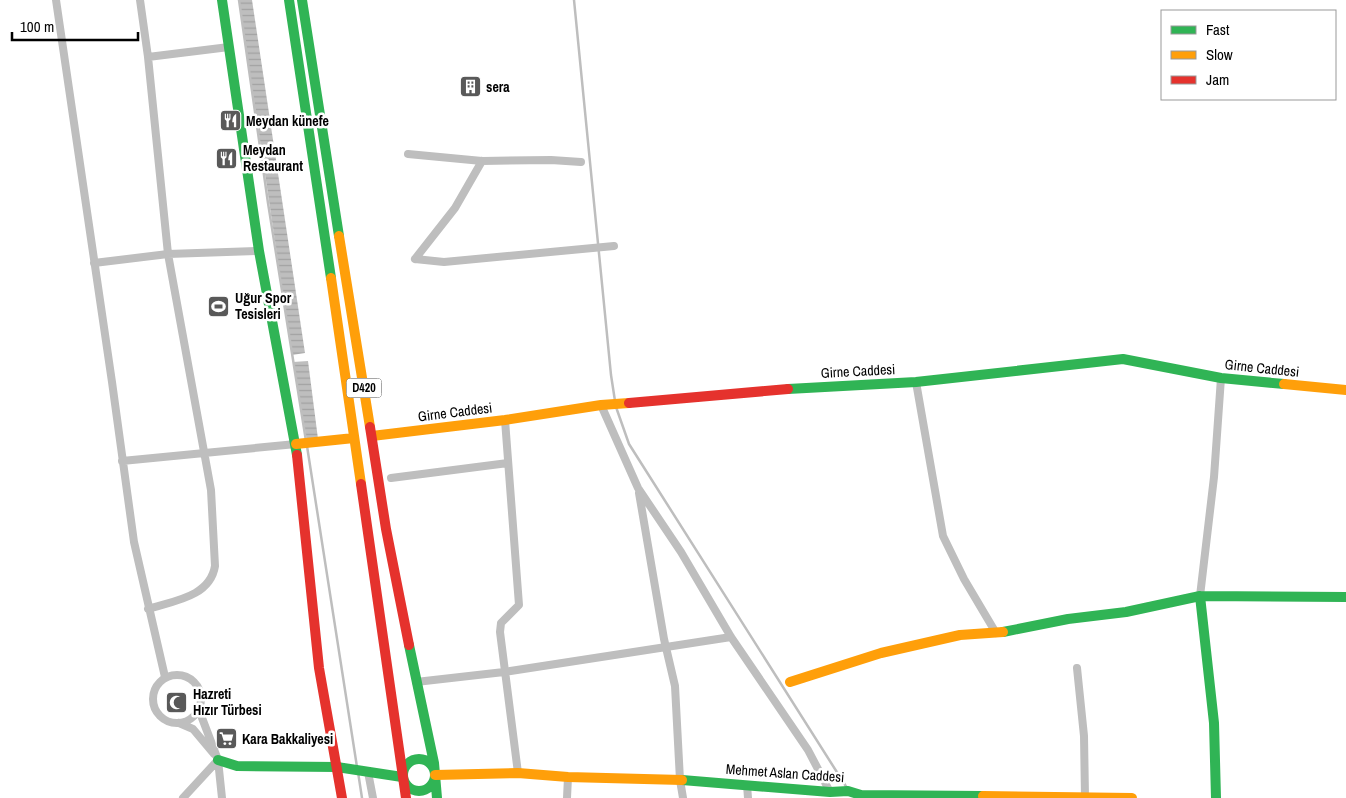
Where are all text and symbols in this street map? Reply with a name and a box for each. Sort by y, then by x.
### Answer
scale bar [12,10,139,42]
legend [1161,10,1336,100]
text: 100 m [20,16,54,37]
text: Fast [1206,19,1230,40]
text: Slow [1206,44,1233,65]
text: Jam [1206,69,1229,90]
building icon: sera [458,75,482,99]
place label: sera [486,78,510,96]
restaurant icon: Meydan künefe [218,109,242,133]
place label: Meydan künefe [246,112,329,130]
place label: Meydan Restaurant [243,141,303,175]
restaurant icon: Meydan Restaurant [215,146,239,170]
place label: Uğur Spor Tesisleri [235,289,292,323]
sports icon: Uğur Spor Tesisleri [207,294,231,318]
street label: Girne Caddesi [1224,355,1300,381]
street label: Girne Caddesi [820,360,896,382]
road number: D420 [346,378,382,398]
street label: Girne Caddesi [417,399,493,425]
place label: Hazreti Hızır Türbesi [193,685,262,719]
mosque icon: Hazreti Hızır Türbesi [165,690,189,714]
supermarket icon: Kara Bakkaliyesi [214,727,238,751]
place label: Kara Bakkaliyesi [242,730,333,748]
street label: Mehmet Aslan Caddesi [725,760,845,786]

